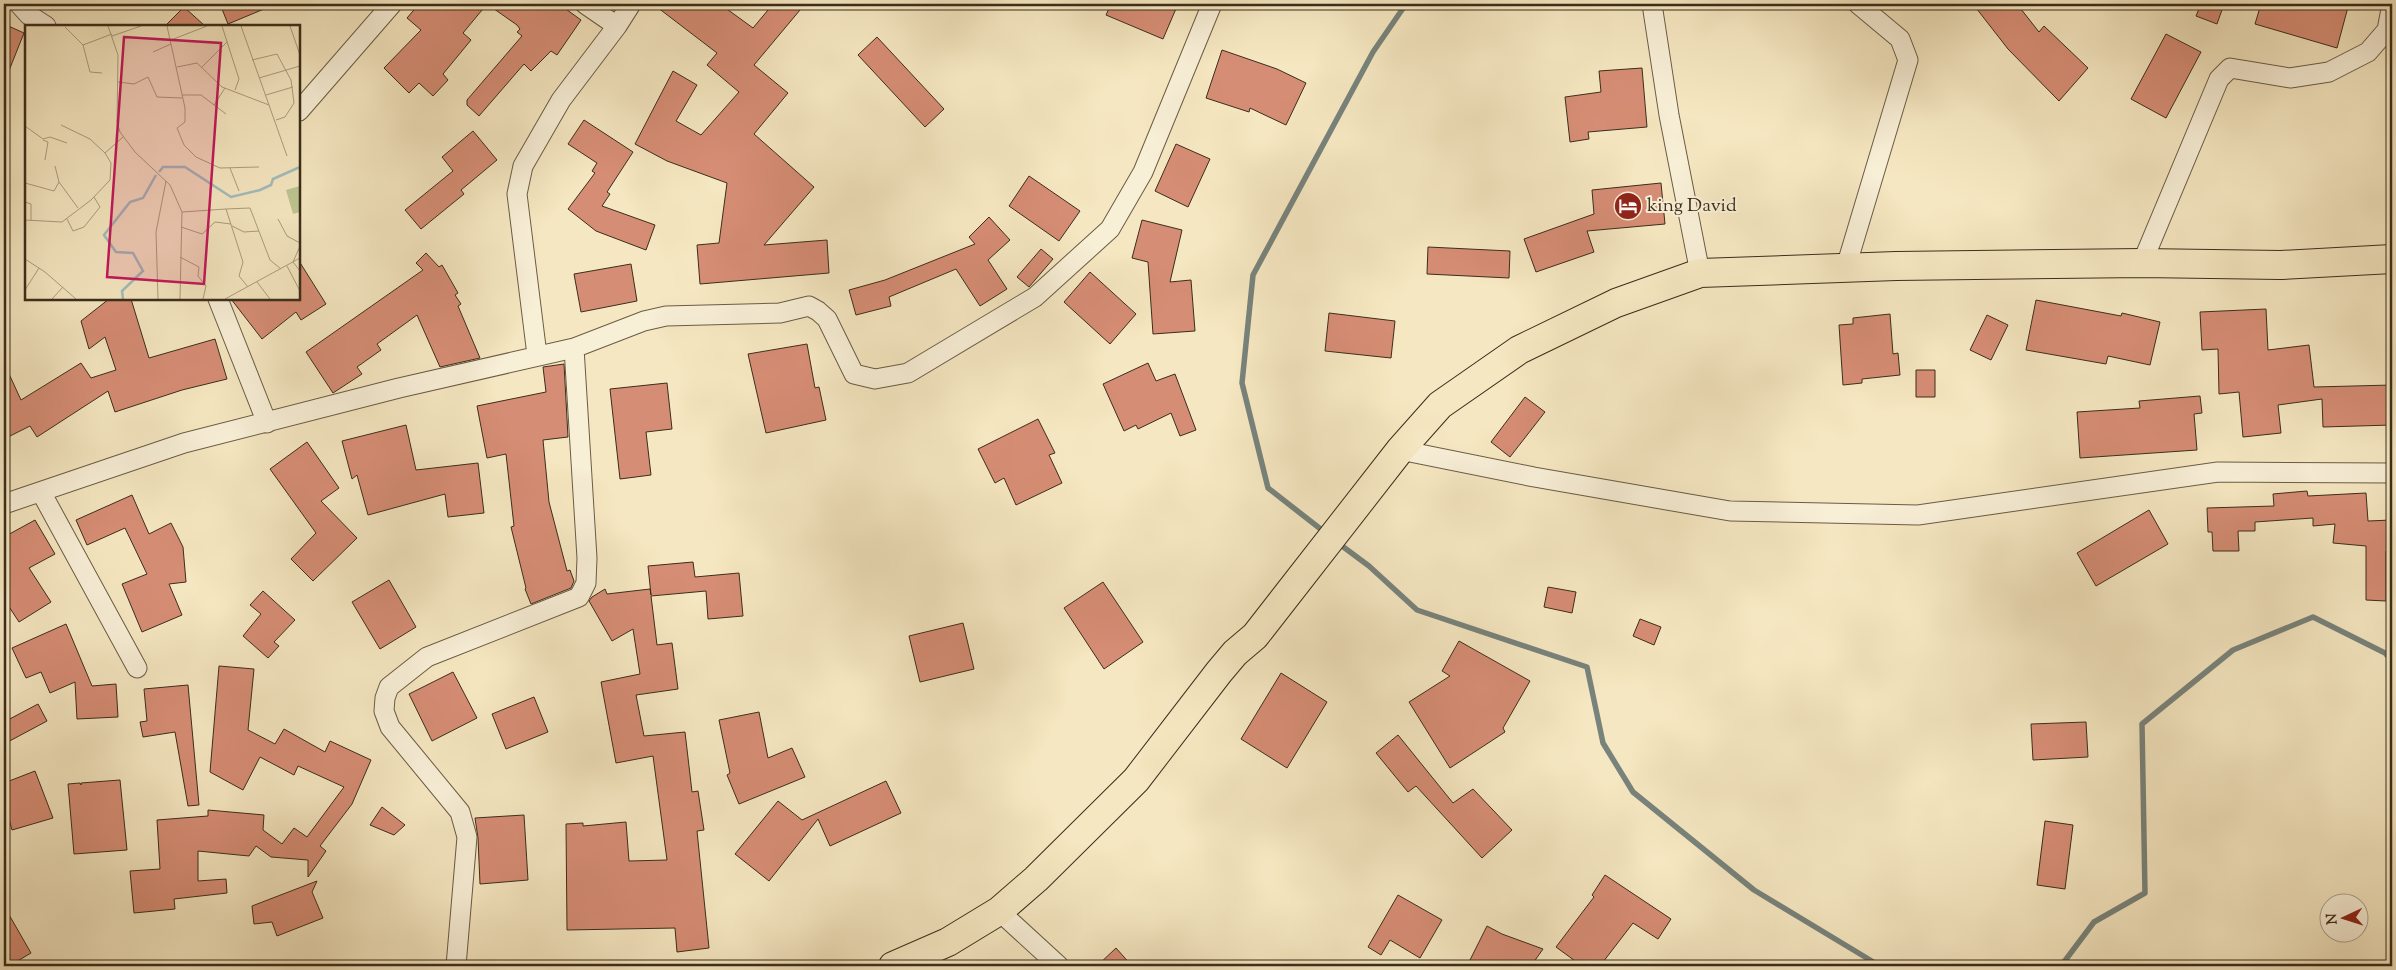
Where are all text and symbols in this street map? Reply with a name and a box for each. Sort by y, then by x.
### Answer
inset map [25,25,300,300]
hotel icon: king David [1613,191,1643,221]
place label: king David [1647,193,1737,220]
north arrow [2318,892,2368,942]
text: N [2323,912,2343,925]

